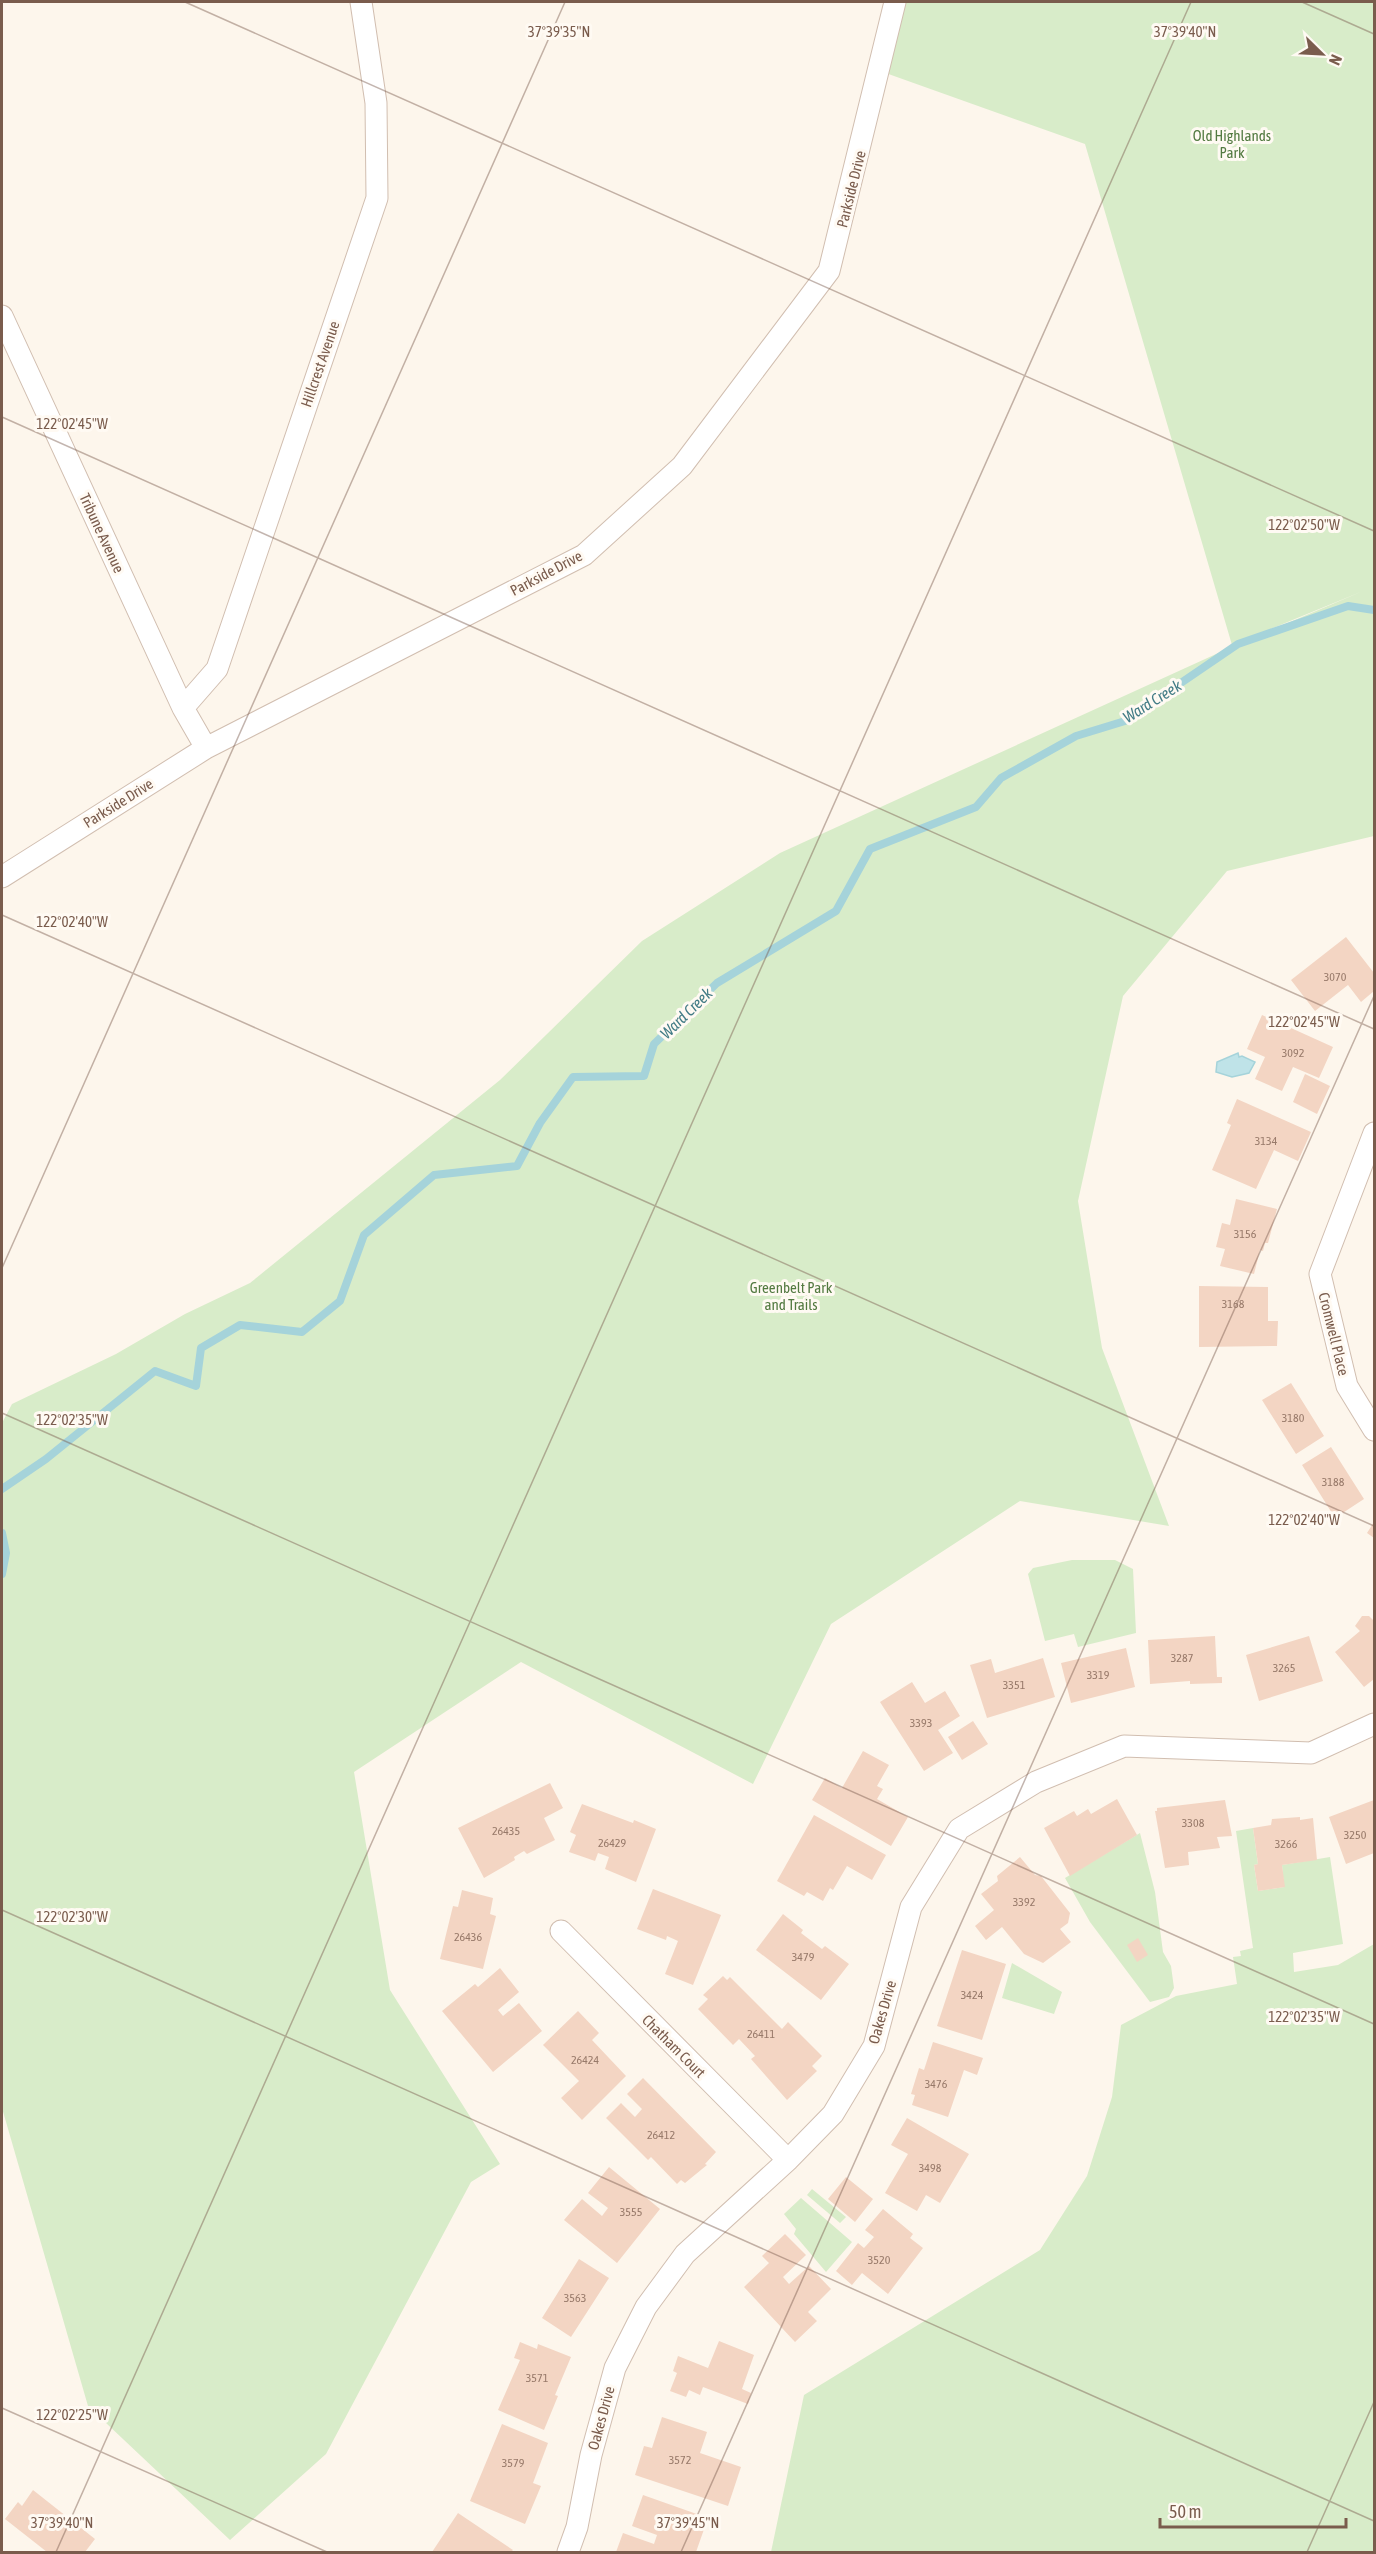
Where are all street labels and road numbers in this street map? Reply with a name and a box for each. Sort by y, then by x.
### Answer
street label: Parkside Drive [833,148,869,229]
street label: Hillcrest Avenue [297,319,343,409]
street label: Tribune Avenue [76,491,128,576]
street label: Parkside Drive [507,547,585,599]
street label: Parkside Drive [80,775,156,831]
street label: Cromwell Place [1315,1291,1353,1378]
street label: Oakes Drive [865,1978,899,2046]
street label: Chatham Court [639,2011,709,2081]
street label: Oakes Drive [584,2384,618,2452]

